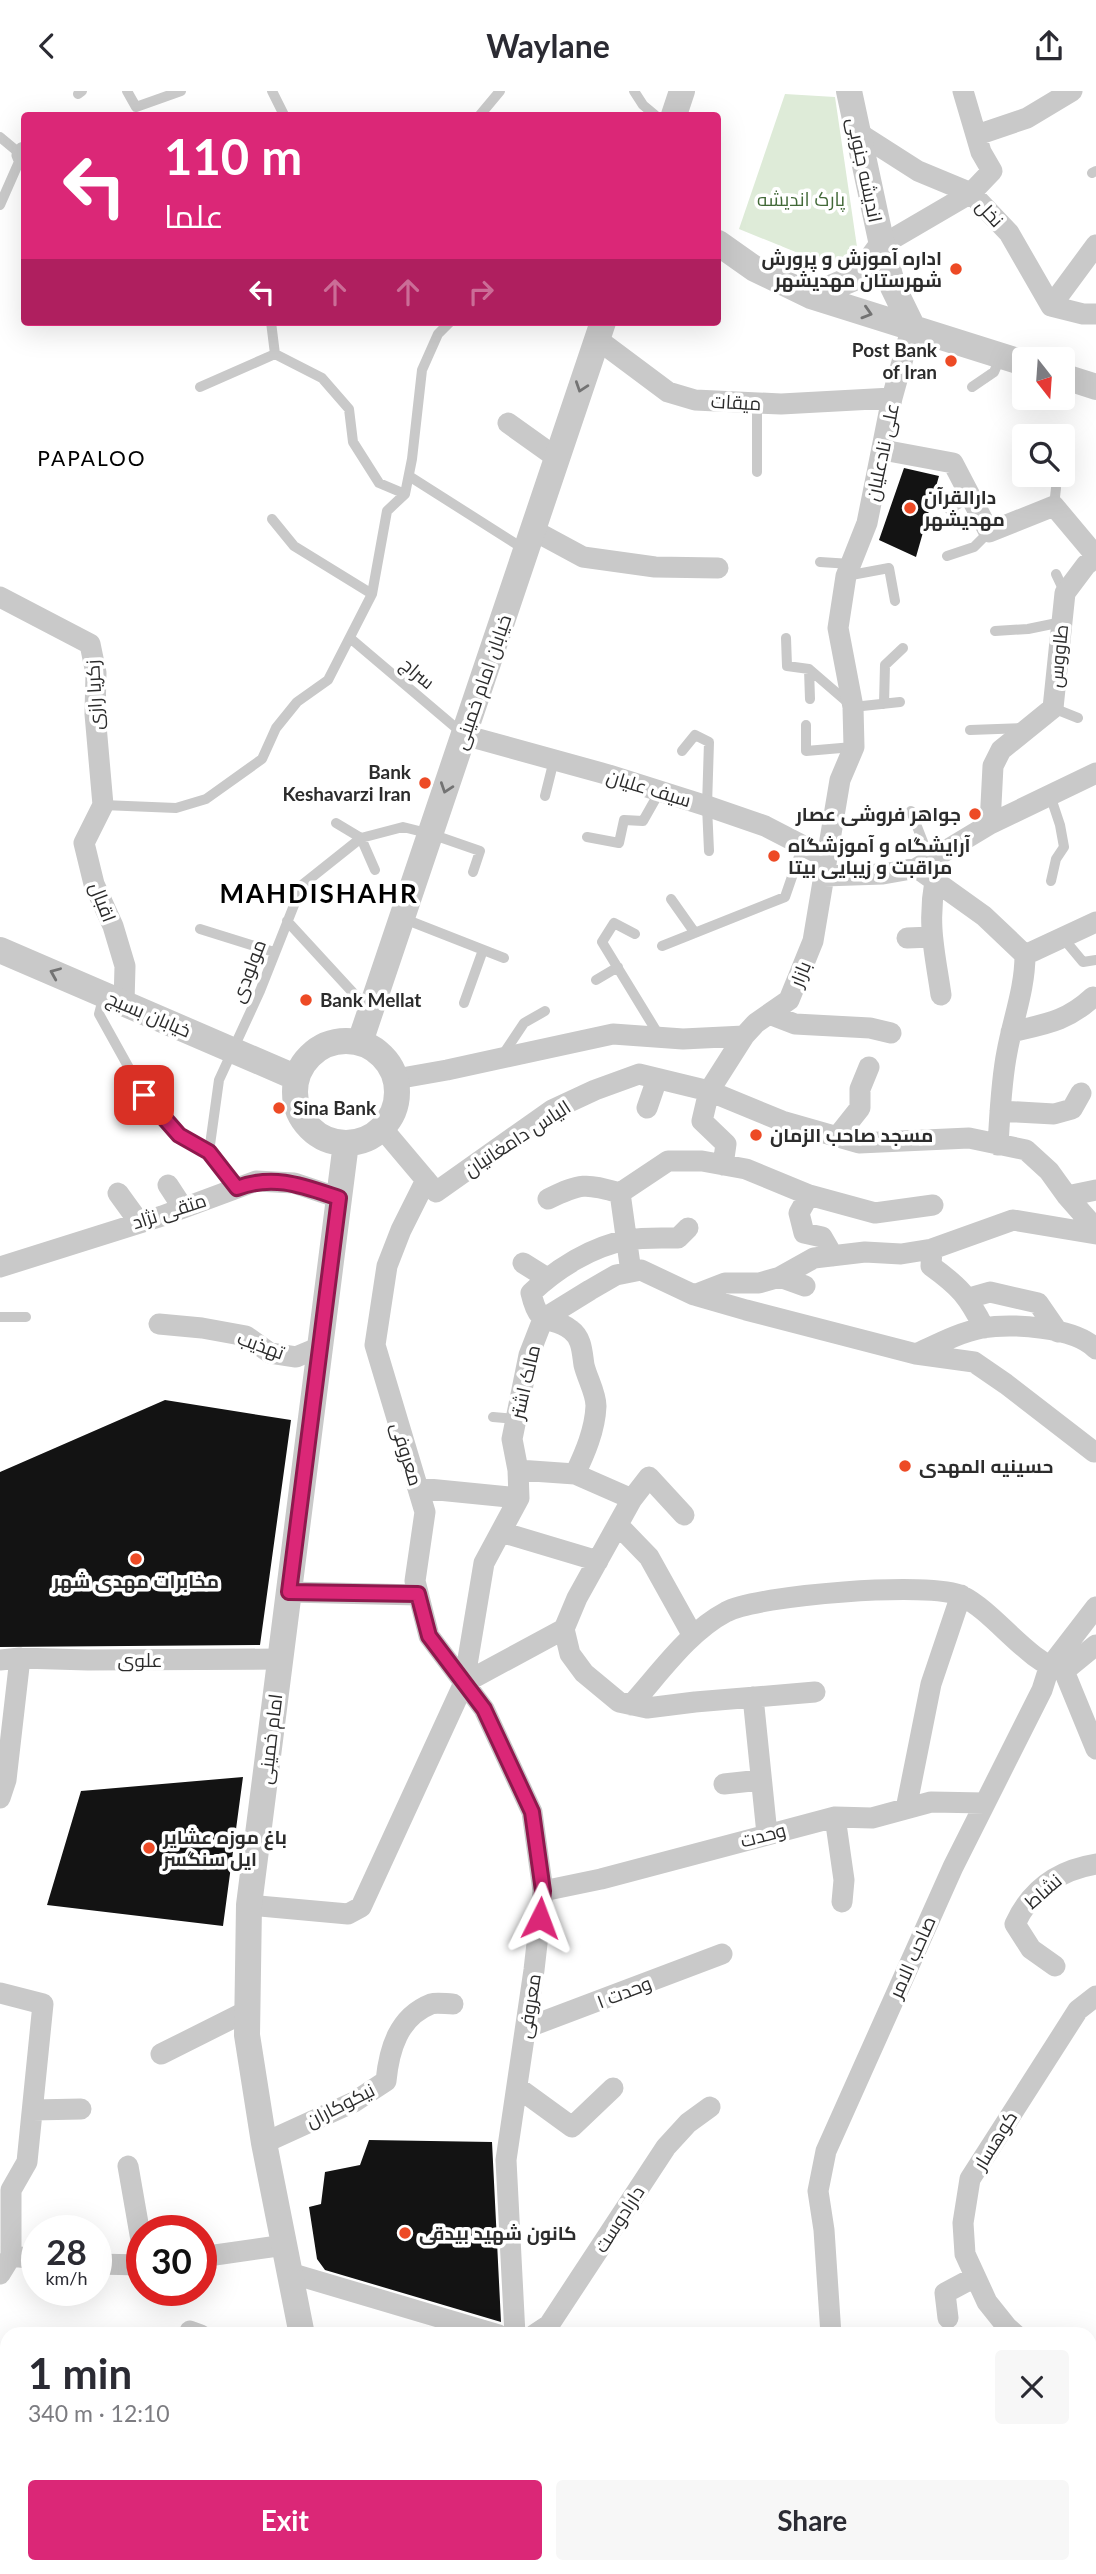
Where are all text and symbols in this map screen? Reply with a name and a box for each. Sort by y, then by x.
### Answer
text: Waylane [486,26,610,65]
icon: back [28,27,66,65]
icon: share [1030,27,1068,65]
street label: اندیشه جنوبی [842,115,888,225]
text: 110 m [164,127,302,185]
icon: left [49,140,140,231]
park label: پارک اندیشه [757,187,845,212]
street label: نخل [971,194,1009,232]
text: علما [164,196,224,235]
place label: اداره آموزش و پرورش شهرستان مهدیشهر [762,246,942,292]
marker: اداره آموزش و پرورش شهرستان مهدیشهر [948,261,964,277]
icon: left [243,273,281,311]
icon: ahead [316,273,354,311]
icon: ahead [389,273,427,311]
icon: right [462,273,500,311]
one-way arrow [861,305,873,320]
place label: Post Bank of Iran [852,338,938,383]
north arrow [1012,347,1074,409]
map controls [1012,347,1075,487]
marker: Post Bank of Iran [943,353,959,369]
one-way arrow [575,380,589,392]
street label: میقات [710,389,762,414]
street label: علی نادعلیان [860,401,904,503]
button: search [1012,424,1075,487]
district label: PAPALOO [37,445,147,470]
place label: دارالقرآن مهدیشهر [923,485,1005,531]
marker: دارالقرآن مهدیشهر [902,500,918,516]
street label: خیابان امام خمینی [448,611,518,753]
street label: طاووس [1043,623,1073,689]
street label: سراج [395,652,440,696]
street label: زکریا رازی [80,659,108,731]
place label: Bank Keshavarzi Iran [283,760,412,805]
street label: سیف علیان [604,764,694,812]
marker: Bank Keshavarzi Iran [417,775,433,791]
one-way arrow [440,781,454,794]
place label: جواهر فروشی عصار [795,802,961,826]
marker: جواهر فروشی عصار [967,806,983,822]
place label: آرایشگاه و آموزشگاه مراقبت و زیبایی بیتا [788,833,971,880]
marker: آرایشگاه و آموزشگاه مراقبت و زیبایی بیتا [766,848,782,864]
district label: MAHDISHAHR [219,877,419,909]
street label: اقبال [85,879,121,925]
street label: مولودی [225,936,271,1006]
street label: بازار [784,958,816,991]
one-way arrow [49,968,61,982]
street label: خیابان بسیج [103,986,195,1044]
place label: Bank Mellat [320,988,421,1011]
marker: Bank Mellat [298,992,314,1008]
pin [114,1065,174,1125]
icon: arrive [125,1076,163,1114]
street label: الیاس دامغانیان [459,1095,575,1181]
place label: Sina Bank [293,1096,377,1119]
marker: Sina Bank [271,1100,287,1116]
place label: مسجد صاحب الزمان [770,1123,933,1147]
marker: مسجد صاحب الزمان [748,1127,764,1143]
street label: متقی نژاد [129,1188,209,1234]
street label: تهذیب [234,1325,288,1365]
street label: مالک اشتر [505,1343,545,1422]
street label: معروفی [386,1419,428,1489]
place label: حسینیه المهدی [919,1454,1053,1478]
marker: حسینیه المهدی [897,1458,913,1474]
marker: مخابرات مهدی شهر [128,1551,144,1567]
place label: مخابرات مهدی شهر [52,1569,219,1593]
street label: علوی [117,1648,163,1672]
street label: امام خمینی [253,1692,289,1786]
street label: وحدت [738,1817,788,1853]
place label: باغ موزه عشایر ایل سنگسر [162,1825,287,1871]
marker: باغ موزه عشایر ایل سنگسر [141,1840,157,1856]
street label: نشاط [1019,1868,1066,1913]
position arrow [503,1881,577,1955]
street label: صاحب الامر [883,1912,941,2003]
street label: وحدت ۱ [593,1971,655,2013]
street label: معروفی [512,1972,546,2040]
street label: نیکوکاران [301,2077,379,2133]
street label: کوهسار [967,2106,1022,2175]
street label: دارادوست [588,2181,650,2257]
speed limit sign: 30 [126,2215,217,2306]
place label: کانون شهید بیدقی [419,2221,577,2245]
marker: کانون شهید بیدقی [397,2225,413,2241]
text: 28 [46,2230,87,2272]
text: km/h [45,2267,88,2289]
text: 1 min [28,2348,132,2398]
button: close [995,2350,1069,2424]
text: 340 m · 12:10 [28,2399,170,2427]
button: Exit [28,2480,542,2560]
button: Share [556,2480,1069,2560]

